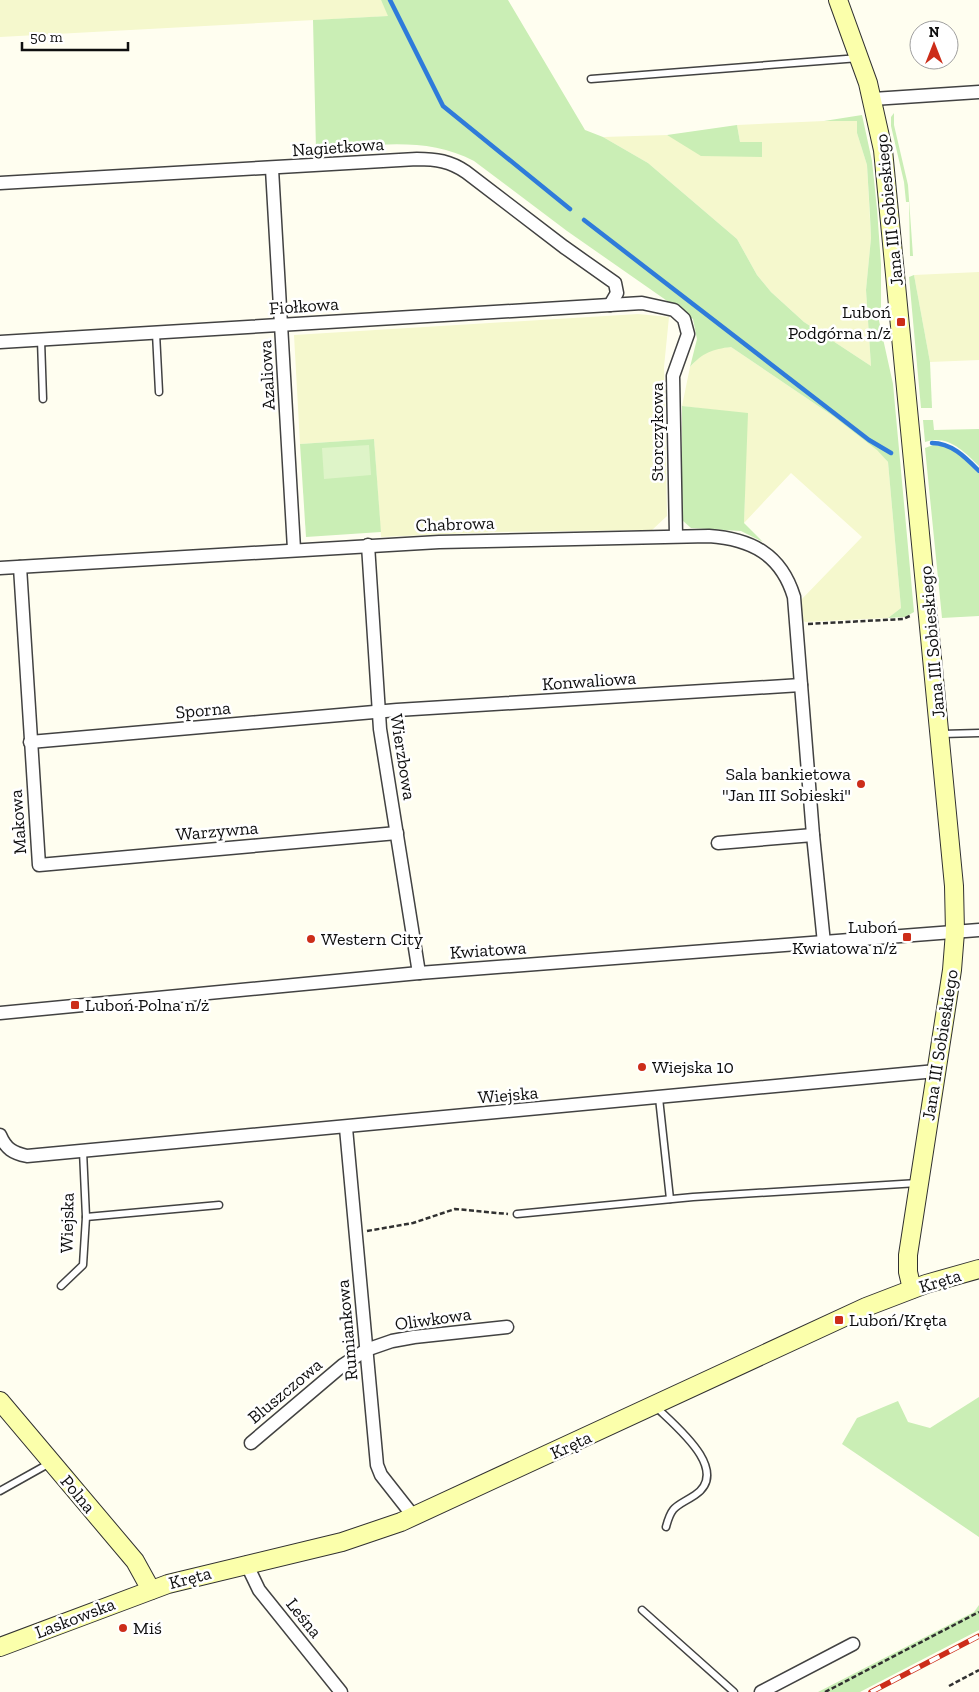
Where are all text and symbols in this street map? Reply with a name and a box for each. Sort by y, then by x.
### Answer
scale bar [22,20,129,52]
north arrow [909,20,959,70]
text: N [929,24,940,41]
text: 50 m [30,28,63,46]
street label: Nagietkowa [291,133,385,161]
street label: Jana III Sobieskiego [870,133,908,287]
street label: Fiołkowa [268,293,340,319]
place label: Luboń Podgórna n/ż [788,301,892,344]
marker: Luboń Podgórna n/ż [895,316,907,328]
street label: Azaliowa [254,339,280,411]
street label: Storczykowa [646,382,668,482]
street label: Chabrowa [415,512,495,536]
street label: Jana III Sobieskiego [914,565,950,719]
street label: Konwaliowa [541,667,637,695]
street label: Sporna [174,697,232,723]
street label: Wierzbowa [385,712,421,802]
place label: Sala bankietowa "Jan III Sobieski" [722,763,851,806]
marker: Sala bankietowa "Jan III Sobieski" [855,778,867,790]
street label: Makowa [5,789,31,855]
street label: Warzywna [175,816,259,846]
place label: Luboń Kwiatowa n/ż [792,916,898,959]
place label: Western City [321,928,424,950]
marker: Luboń Kwiatowa n/ż [901,931,913,943]
marker: Western City [305,933,317,945]
street label: Kwiatowa [449,936,527,964]
street label: Jana III Sobieskiego [917,968,963,1122]
place label: Luboń Polna n/ż [85,994,209,1016]
marker: Luboń Polna n/ż [69,999,81,1011]
place label: Wiejska 10 [652,1056,734,1078]
marker: Wiejska 10 [636,1061,648,1073]
street label: Wiejska [477,1081,539,1109]
street label: Wiejska [55,1192,79,1253]
street label: Kręta [916,1264,964,1298]
street label: Rumiankowa [332,1278,362,1381]
street label: Oliwkowa [393,1303,473,1335]
place label: Luboń/Kręta [849,1309,947,1331]
marker: Luboń/Kręta [833,1314,845,1326]
street label: Bluszczowa [243,1353,327,1428]
street label: Kręta [547,1426,595,1464]
street label: Polna [56,1470,100,1518]
street label: Kręta [166,1562,214,1594]
street label: Laskowska [32,1593,118,1643]
street label: Leśna [281,1594,327,1643]
place label: Miś [133,1617,162,1639]
marker: Miś [117,1622,129,1634]

